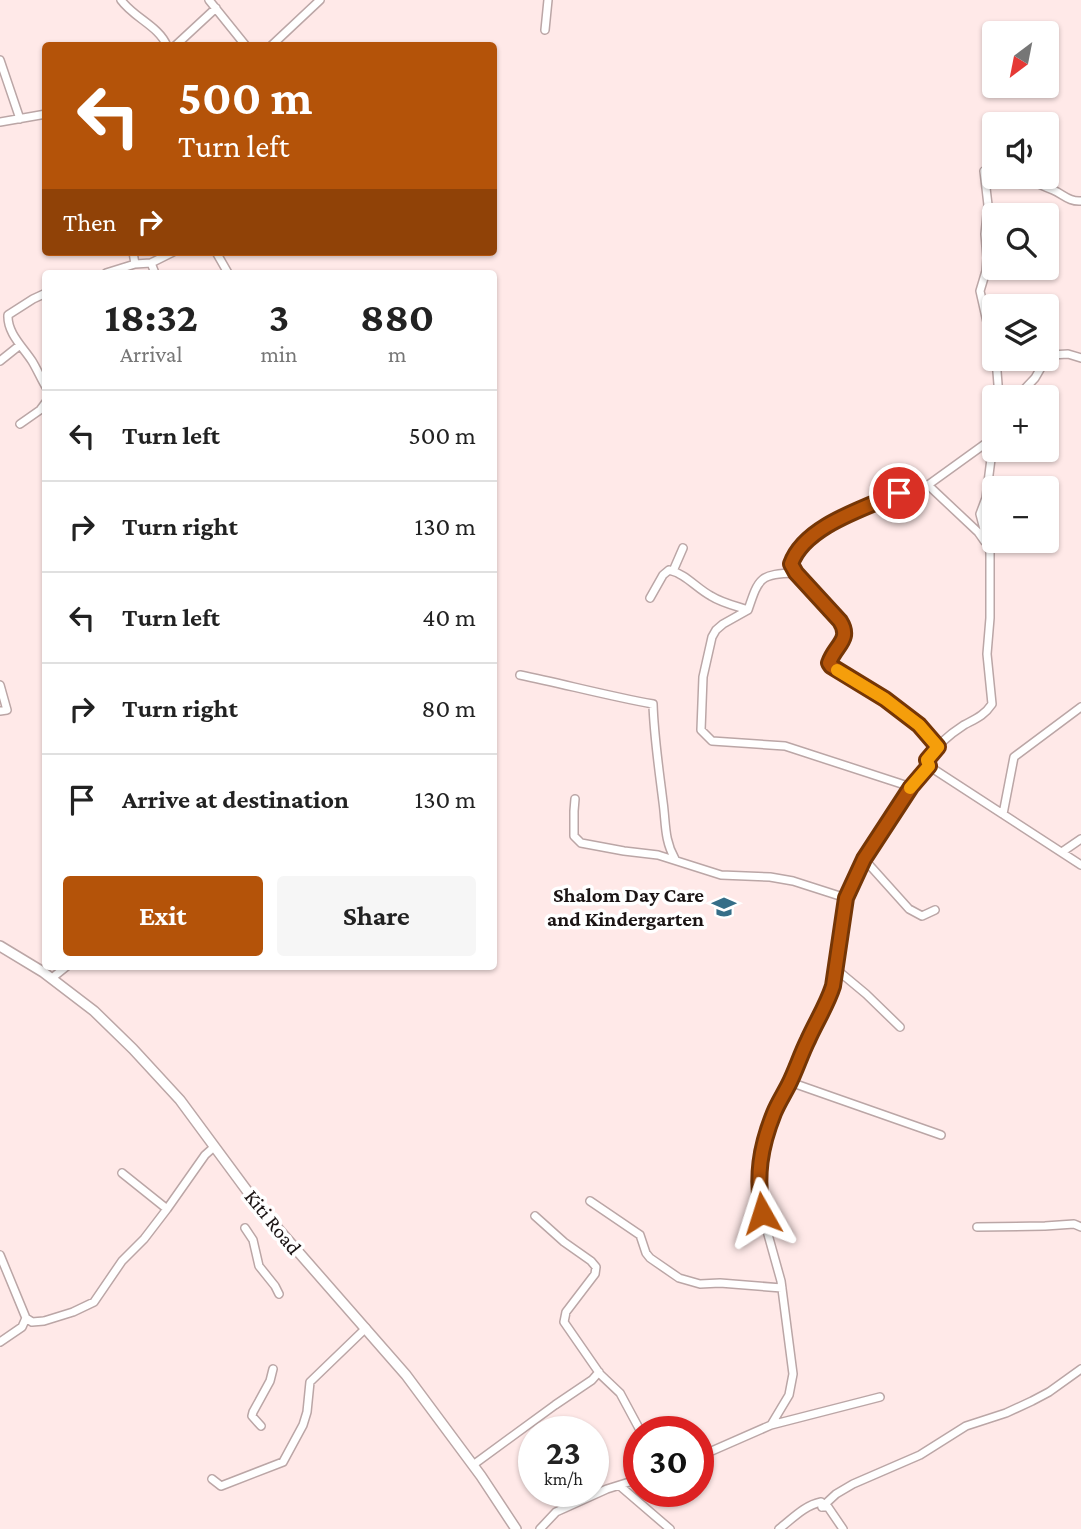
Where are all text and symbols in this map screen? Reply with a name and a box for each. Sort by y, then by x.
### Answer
north arrow [982,21,1059,98]
map controls [982,21,1059,553]
icon: left [63,70,154,161]
text: 500 m [178,70,312,125]
button: sound [982,112,1059,189]
text: Turn left [178,128,289,164]
icon: right [131,203,169,241]
button: search [982,203,1059,280]
text: Then [63,208,117,237]
text: 18:32 [105,293,198,340]
text: 3 [269,293,289,340]
text: 880 [360,293,434,340]
button: layers [982,294,1059,371]
text: Arrival [120,341,183,367]
text: min [261,341,297,367]
text: m [388,341,406,367]
button: + [982,385,1059,462]
icon: left [63,417,101,455]
text: Turn left [122,421,220,450]
text: 500 m [409,421,476,450]
pin [869,463,929,523]
icon: arrive [880,474,918,512]
button: − [982,476,1059,553]
icon: right [63,508,101,546]
text: Turn right [122,512,238,541]
text: 130 m [415,512,476,541]
icon: left [63,599,101,637]
text: Turn left [122,603,220,632]
text: 40 m [422,603,476,632]
icon: right [63,690,101,728]
text: Turn right [122,694,238,723]
text: 80 m [422,694,476,723]
icon: arrive [63,781,101,819]
text: Arrive at destination [122,785,349,814]
text: 130 m [415,785,476,814]
button: Exit [63,876,263,956]
button: Share [277,876,476,956]
place label: Shalom Day Care and Kindergarten [547,883,704,931]
school or university icon: Shalom Day Care and Kindergarten [710,893,738,921]
position arrow [725,1176,799,1250]
street label: Kiti Road [240,1185,306,1259]
speed limit sign: 30 [623,1416,714,1507]
text: 23 [546,1433,581,1472]
text: km/h [544,1469,583,1489]

